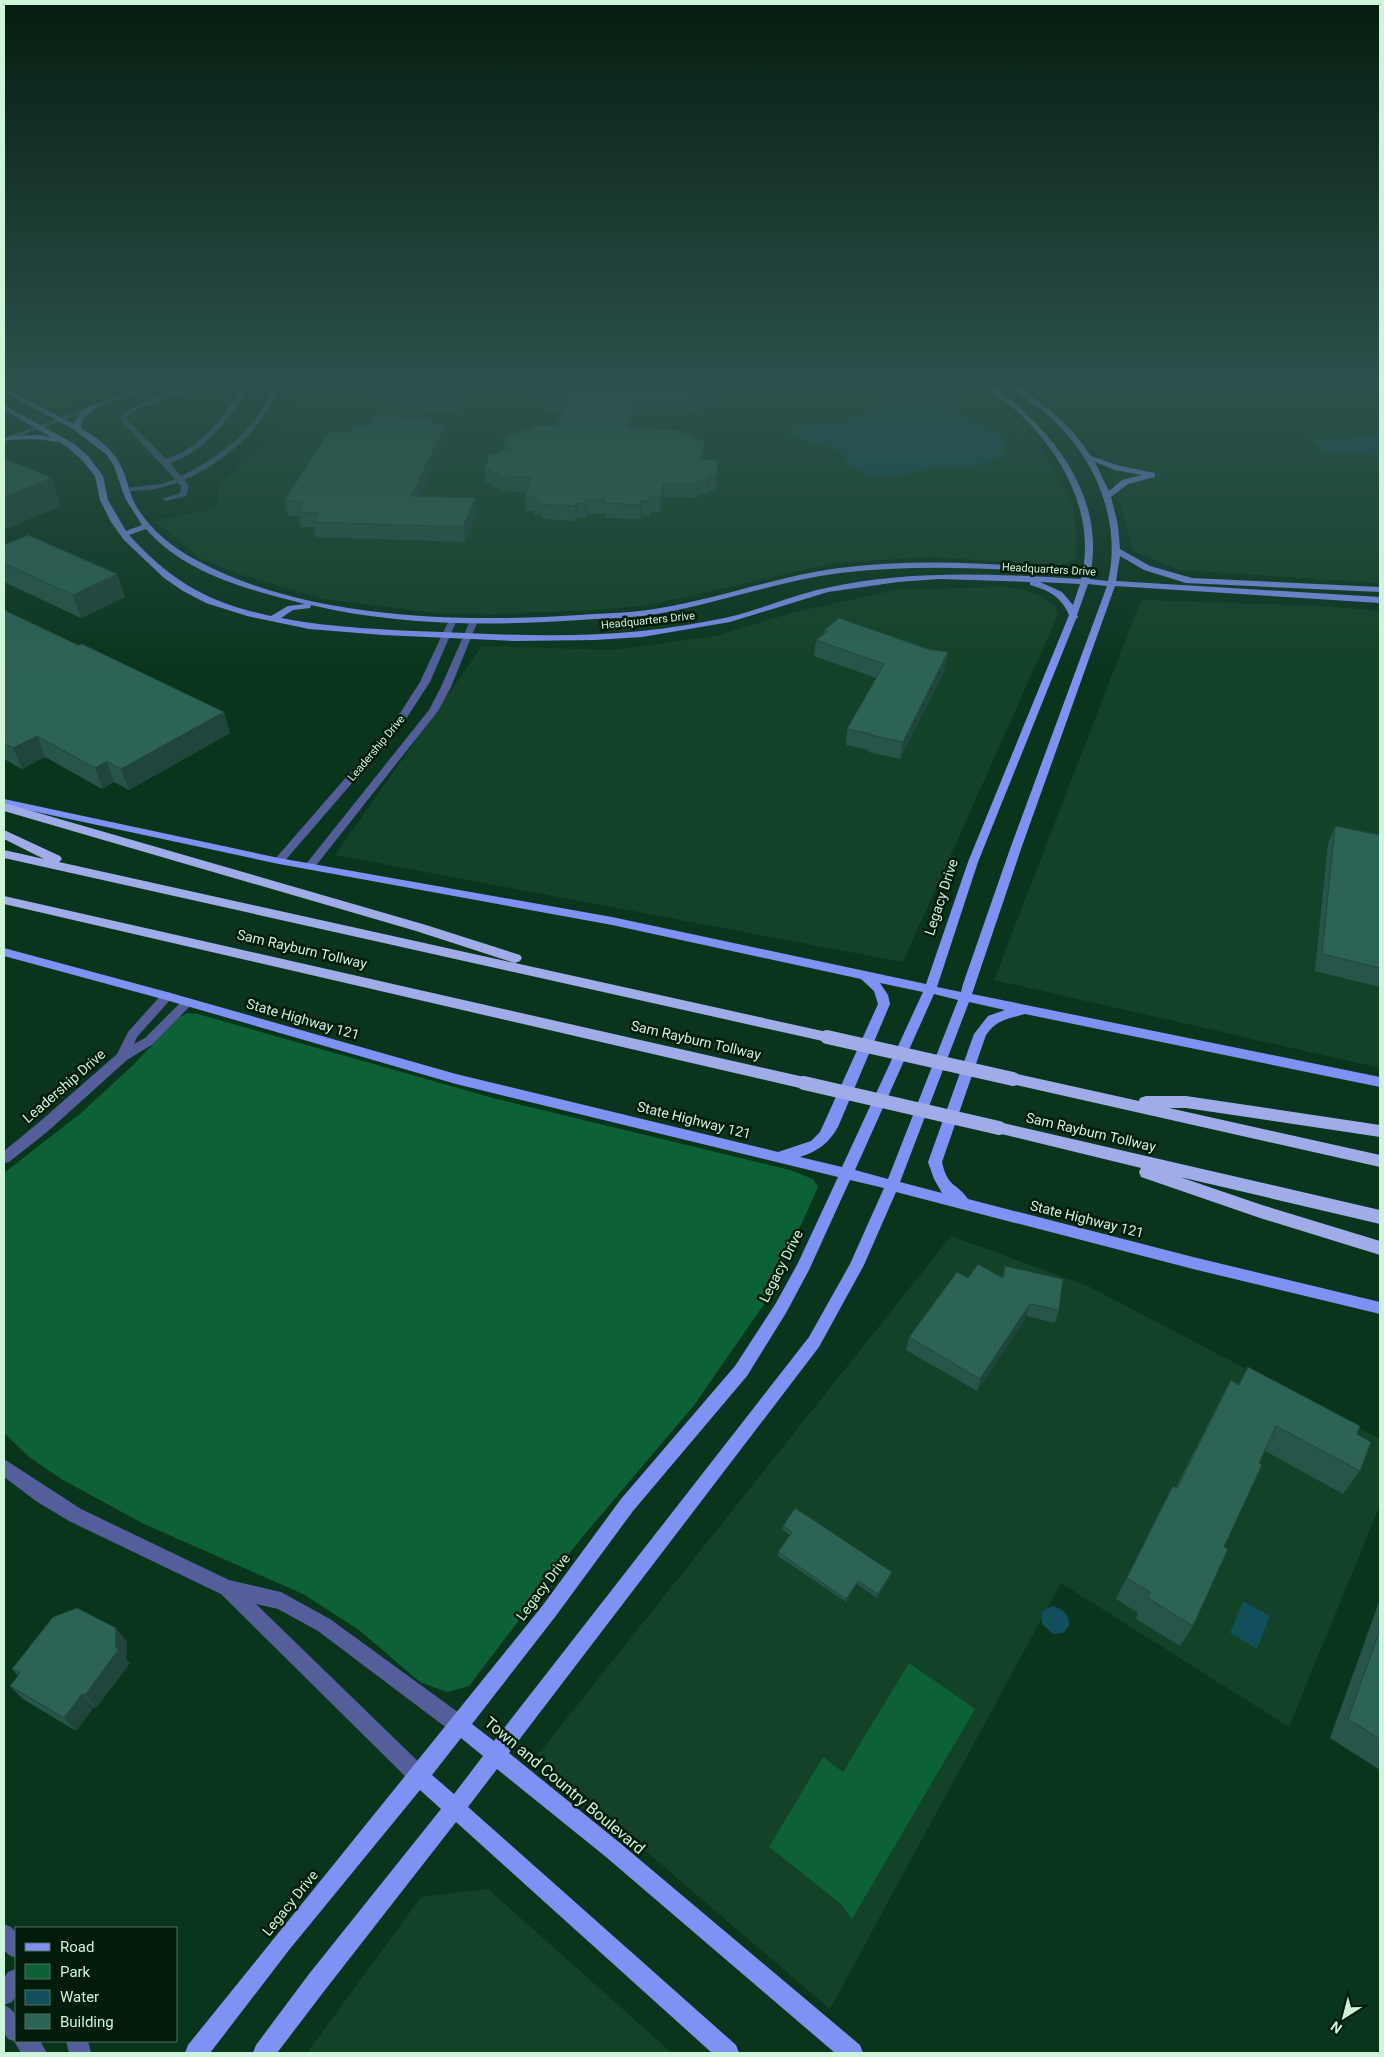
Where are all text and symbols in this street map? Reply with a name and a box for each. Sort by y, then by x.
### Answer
street label: Headquarters Drive [1001,561,1097,578]
street label: Headquarters Drive [600,609,696,632]
street label: Leadership Drive [345,713,408,784]
street label: Legacy Drive [921,857,961,937]
street label: Sam Rayburn Tollway [235,926,369,972]
street label: State Highway 121 [245,995,361,1043]
street label: Sam Rayburn Tollway [629,1017,763,1063]
street label: Leadership Drive [20,1046,108,1126]
street label: State Highway 121 [635,1098,753,1142]
street label: Sam Rayburn Tollway [1024,1109,1158,1155]
street label: State Highway 121 [1028,1197,1146,1241]
street label: Legacy Drive [756,1227,806,1305]
street label: Legacy Drive [513,1551,573,1623]
street label: Town and Country Boulevard [481,1713,649,1858]
street label: Legacy Drive [259,1867,321,1939]
legend [15,1927,178,2042]
text: Road [60,1938,94,1956]
text: Park [60,1963,91,1981]
text: Water [60,1988,99,2006]
north arrow [1319,1992,1369,2042]
text: Building [60,2013,114,2031]
text: N [1328,2018,1345,2037]

